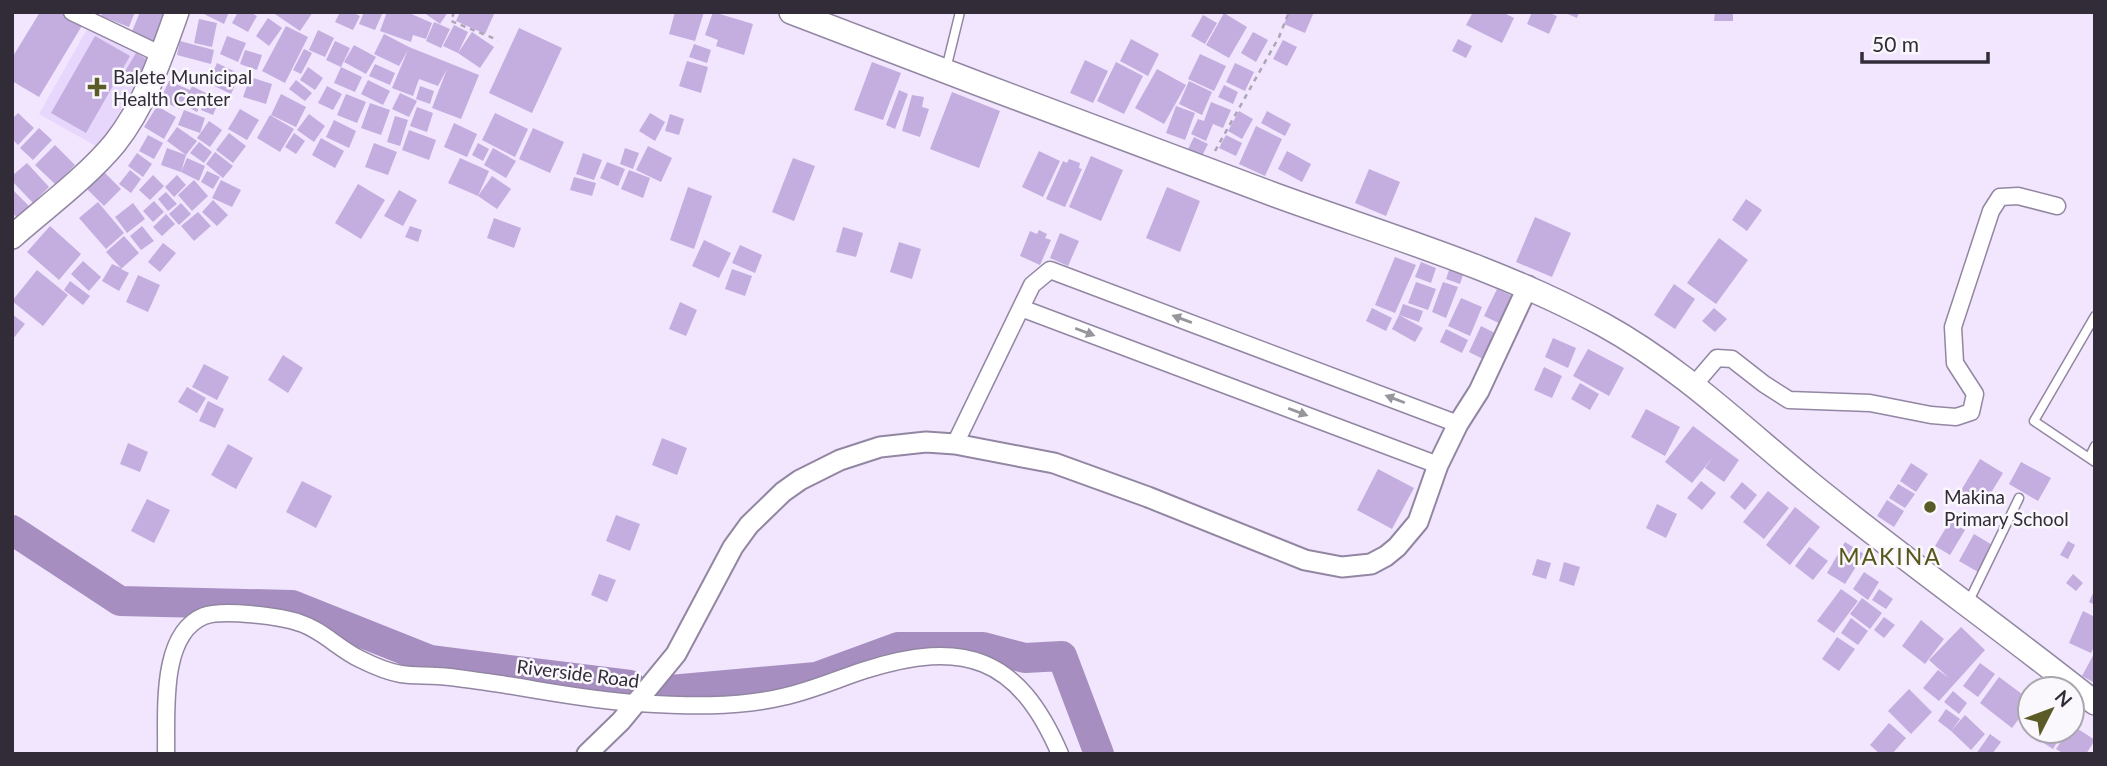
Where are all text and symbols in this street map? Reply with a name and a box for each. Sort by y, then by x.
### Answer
scale bar [1862,21,1988,65]
text: 50 m [1872,31,1919,56]
place label: Balete Municipal Health Center [113,65,252,110]
marker: Balete Municipal Health Center [87,77,107,97]
one-way arrow [1171,314,1192,325]
one-way arrow [1075,327,1096,338]
one-way arrow [1384,394,1405,405]
one-way arrow [1287,407,1308,418]
place label: Makina Primary School [1944,485,2069,530]
marker: Makina Primary School [1922,499,1938,515]
district label: MAKINA [1838,542,1942,570]
street label: Riverside Road [515,654,641,692]
north arrow [2016,675,2086,745]
text: N [2051,685,2077,711]

